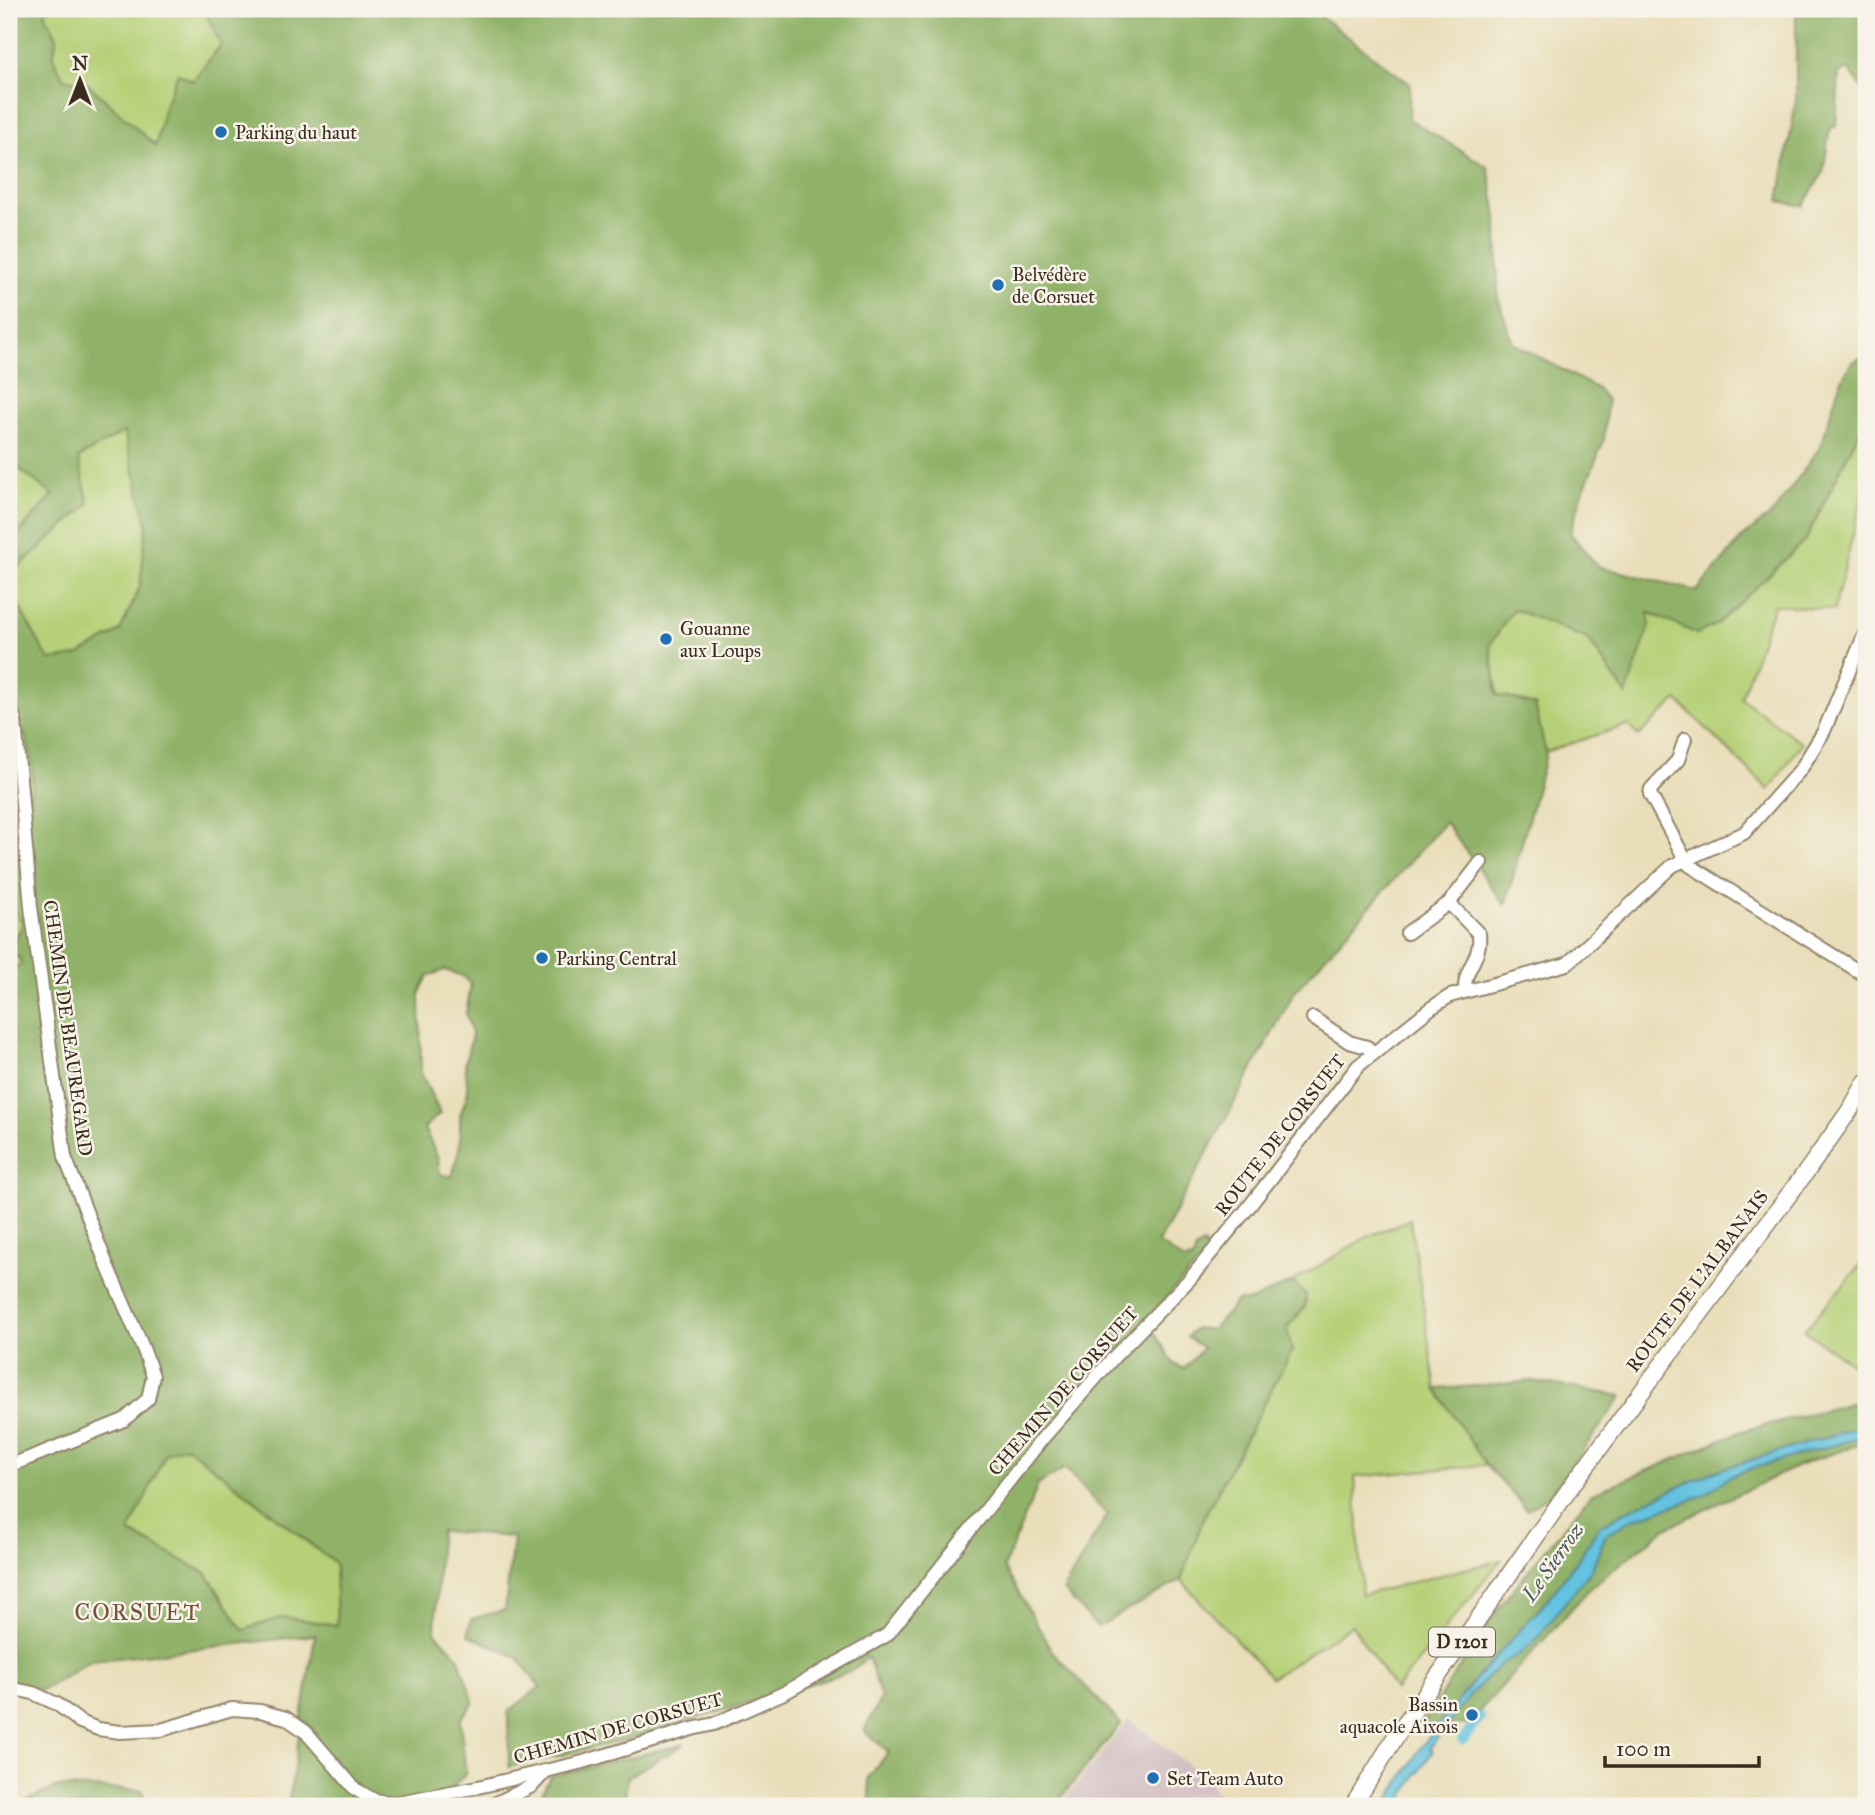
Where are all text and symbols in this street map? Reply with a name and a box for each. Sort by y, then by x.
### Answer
north arrow [46,46,116,116]
text: N [72,52,88,75]
place label: Parking du haut [235,121,357,145]
marker: Parking du haut [213,124,229,140]
place label: Belvédère de Corsuet [1012,263,1095,308]
marker: Belvédère de Corsuet [990,277,1006,293]
place label: Gouanne aux Loups [680,617,761,662]
marker: Gouanne aux Loups [658,631,674,647]
street label: CHEMIN DE BEAUREGARD [39,898,97,1158]
place label: Parking Central [556,947,678,971]
marker: Parking Central [534,950,550,966]
street label: ROUTE DE CORSUET [1210,1050,1350,1220]
street label: ROUTE DE L'ALBANAIS [1621,1185,1773,1377]
street label: CHEMIN DE CORSUET [983,1302,1143,1480]
water label: Le Sierroz [1516,1517,1590,1607]
district label: CORSUET [75,1598,201,1626]
road number: D 1201 [1429,1628,1495,1657]
street label: CHEMIN DE CORSUET [511,1687,725,1769]
place label: Bassin aquacole Aixois [1340,1693,1458,1739]
marker: Bassin aquacole Aixois [1464,1707,1480,1723]
scale bar [1605,1724,1759,1768]
text: 100 m [1616,1736,1671,1762]
place label: Set Team Auto [1167,1767,1284,1790]
marker: Set Team Auto [1145,1770,1161,1786]

